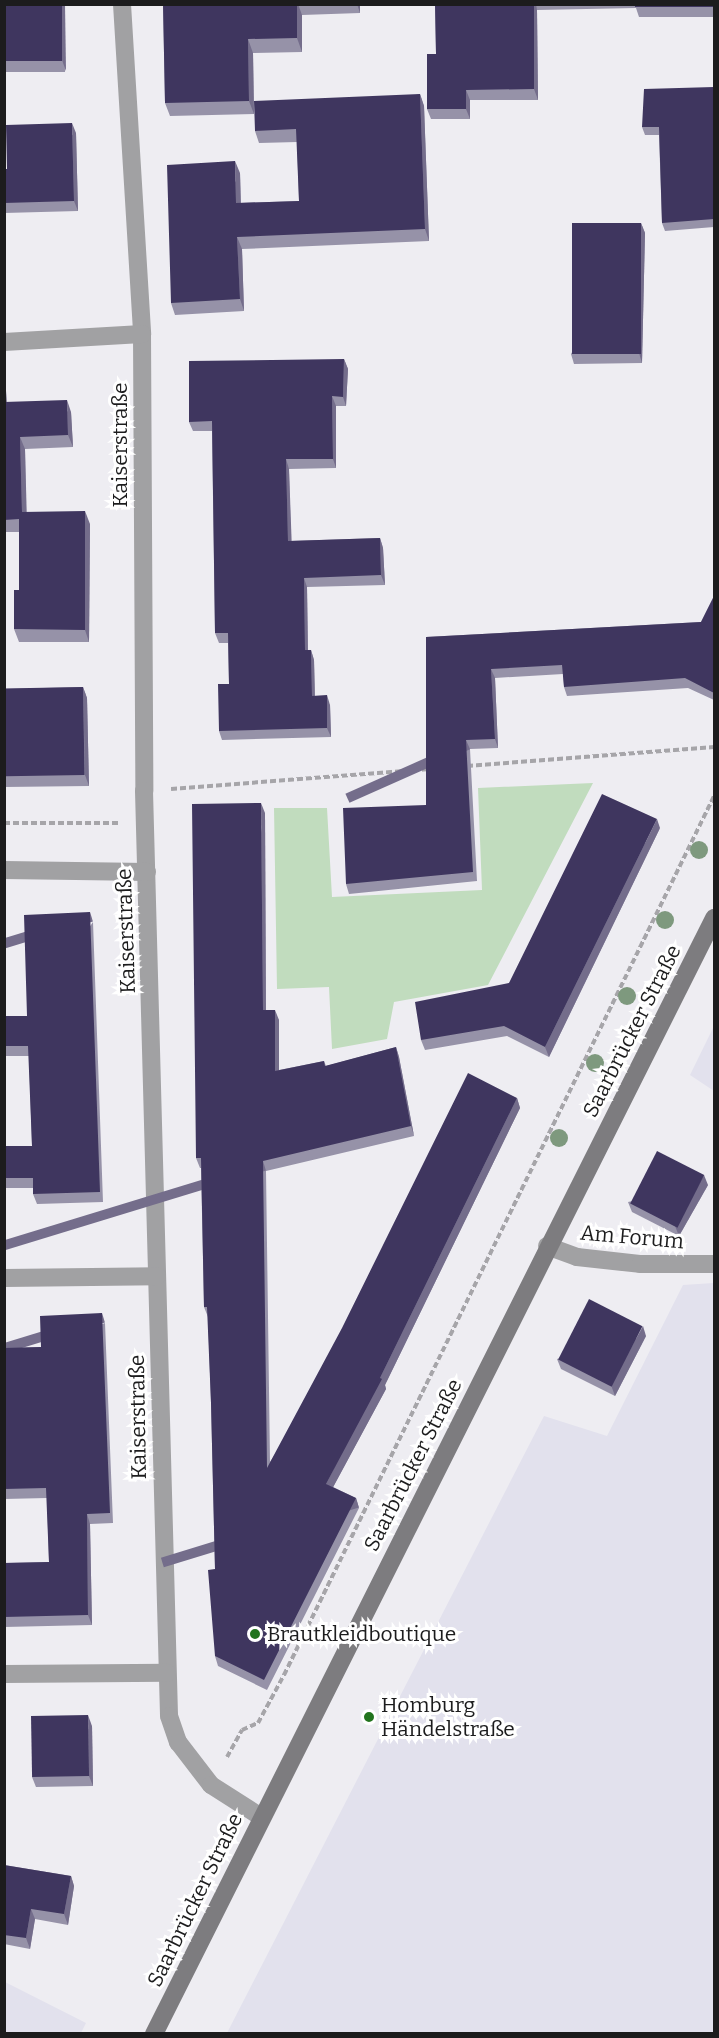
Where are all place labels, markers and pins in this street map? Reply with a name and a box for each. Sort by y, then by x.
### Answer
place label: Brautkleidboutique [267,1621,456,1647]
marker: Brautkleidboutique [248,1627,262,1641]
place label: Homburg Händelstraße [381,1692,515,1742]
marker: Homburg Händelstraße [362,1710,376,1724]

